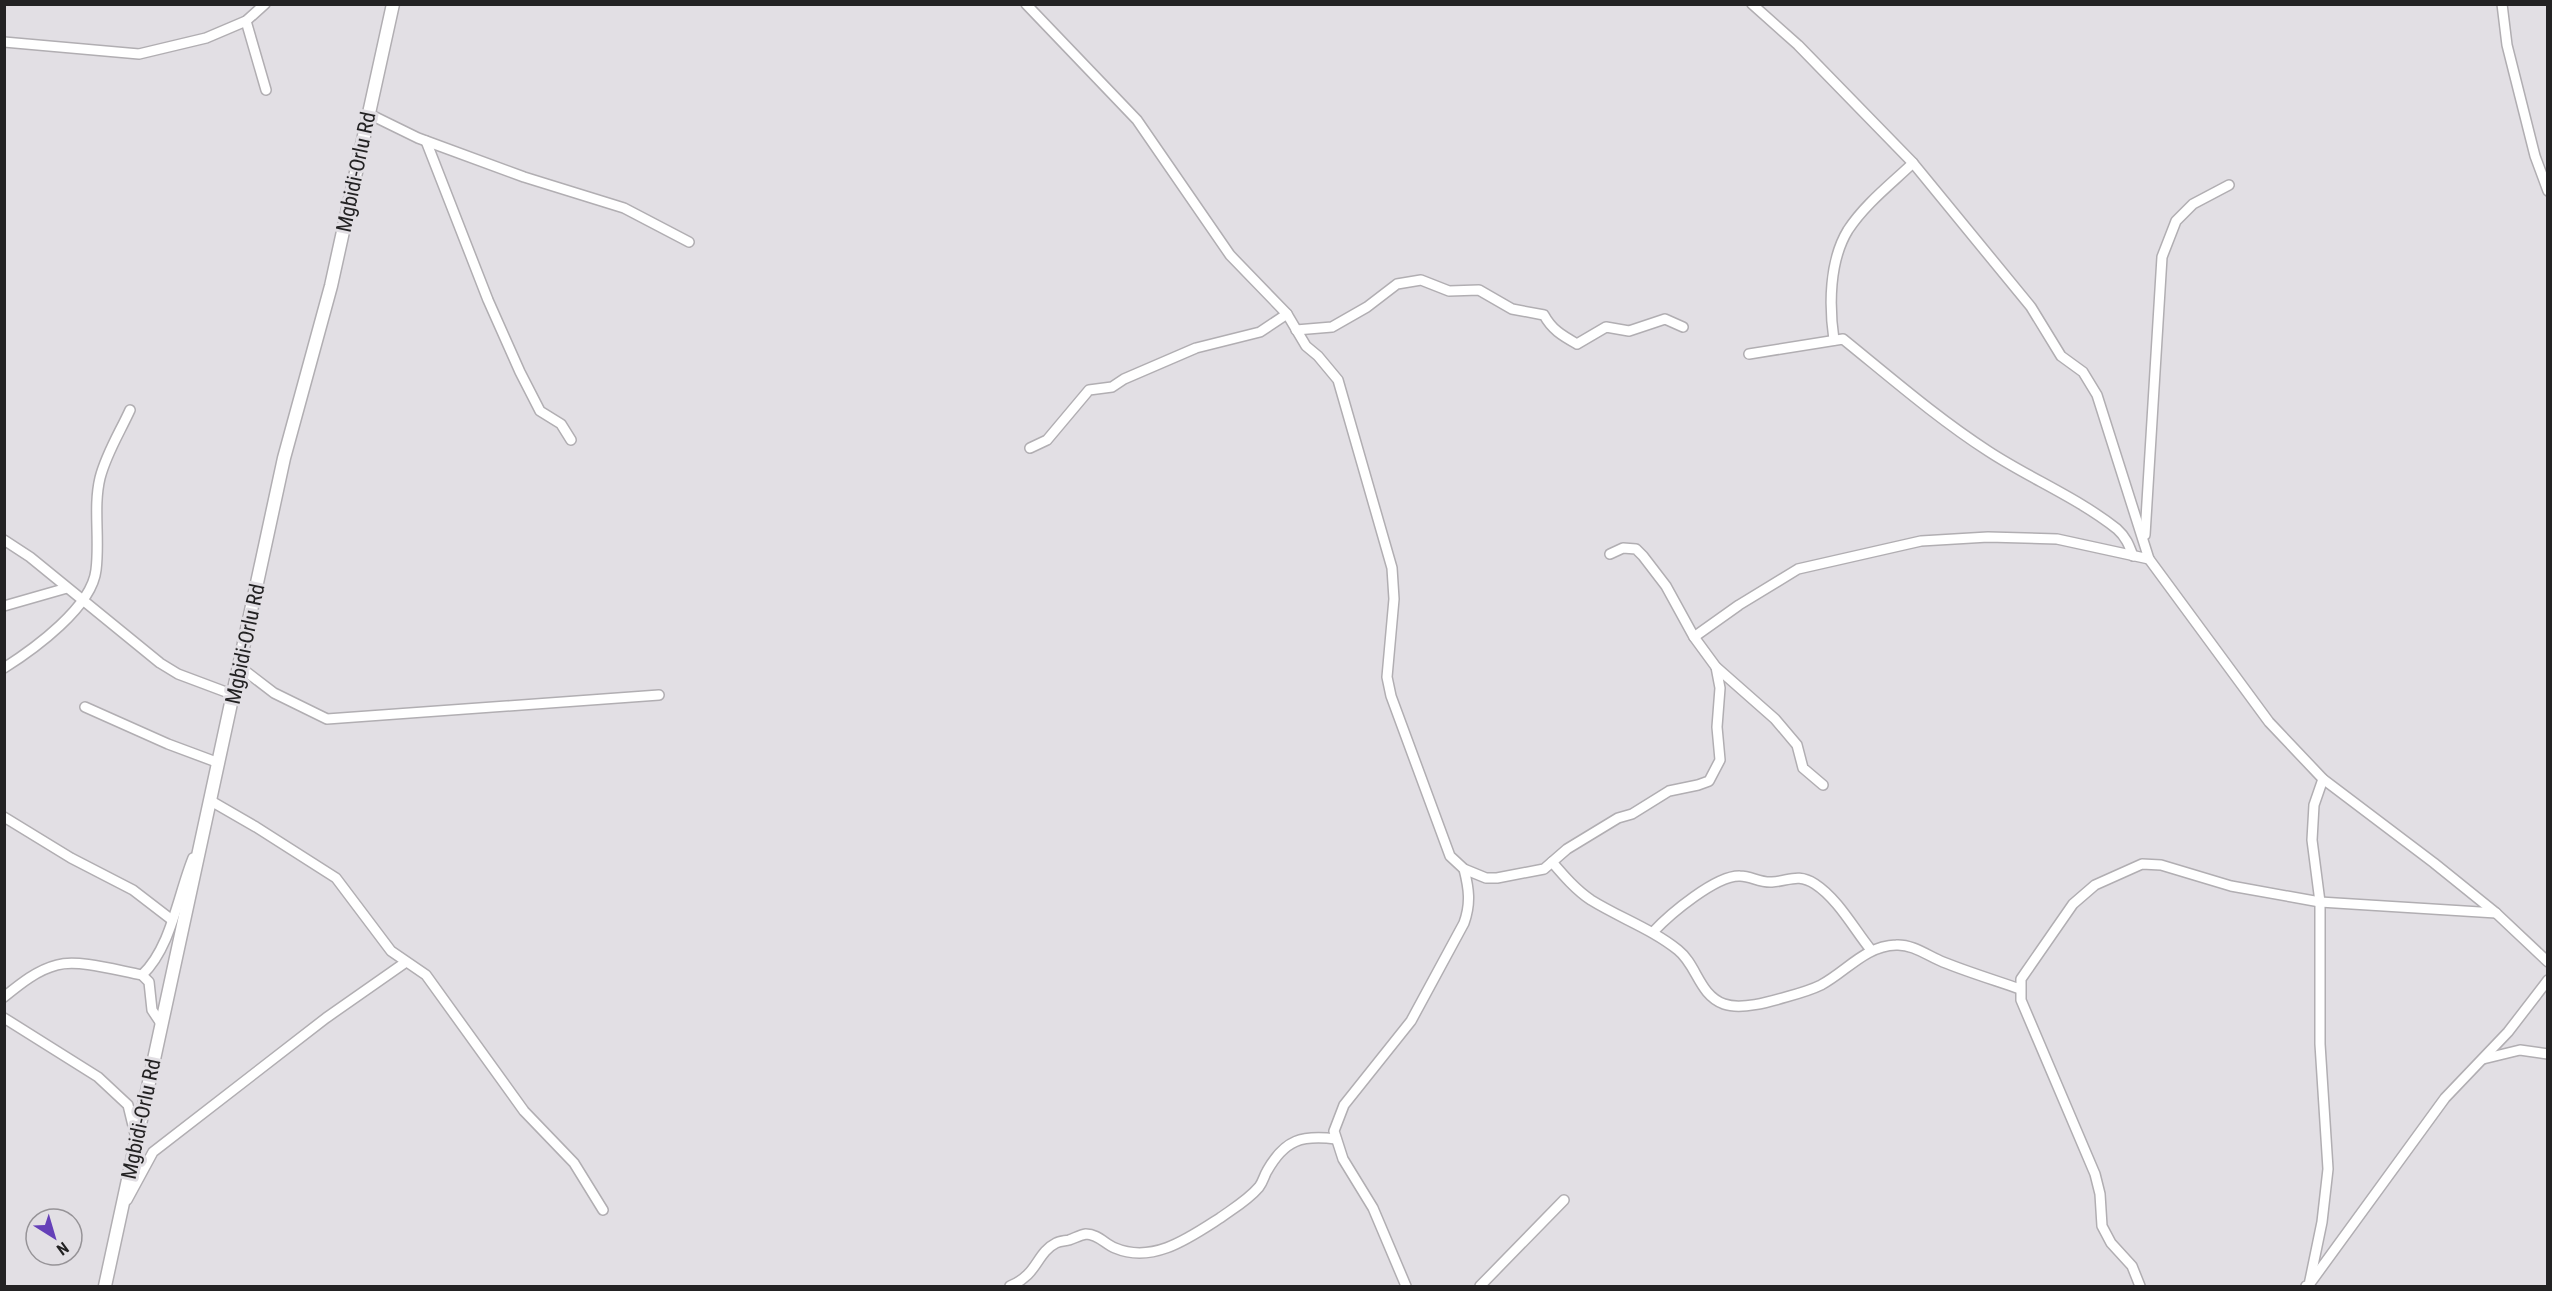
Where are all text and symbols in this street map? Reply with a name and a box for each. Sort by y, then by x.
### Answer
street label: Mgbidi-Orlu Rd [332,110,380,234]
street label: Mgbidi-Orlu Rd [221,582,269,706]
street label: Mgbidi-Orlu Rd [117,1057,165,1181]
north arrow [24,1207,84,1267]
text: N [53,1238,72,1259]

